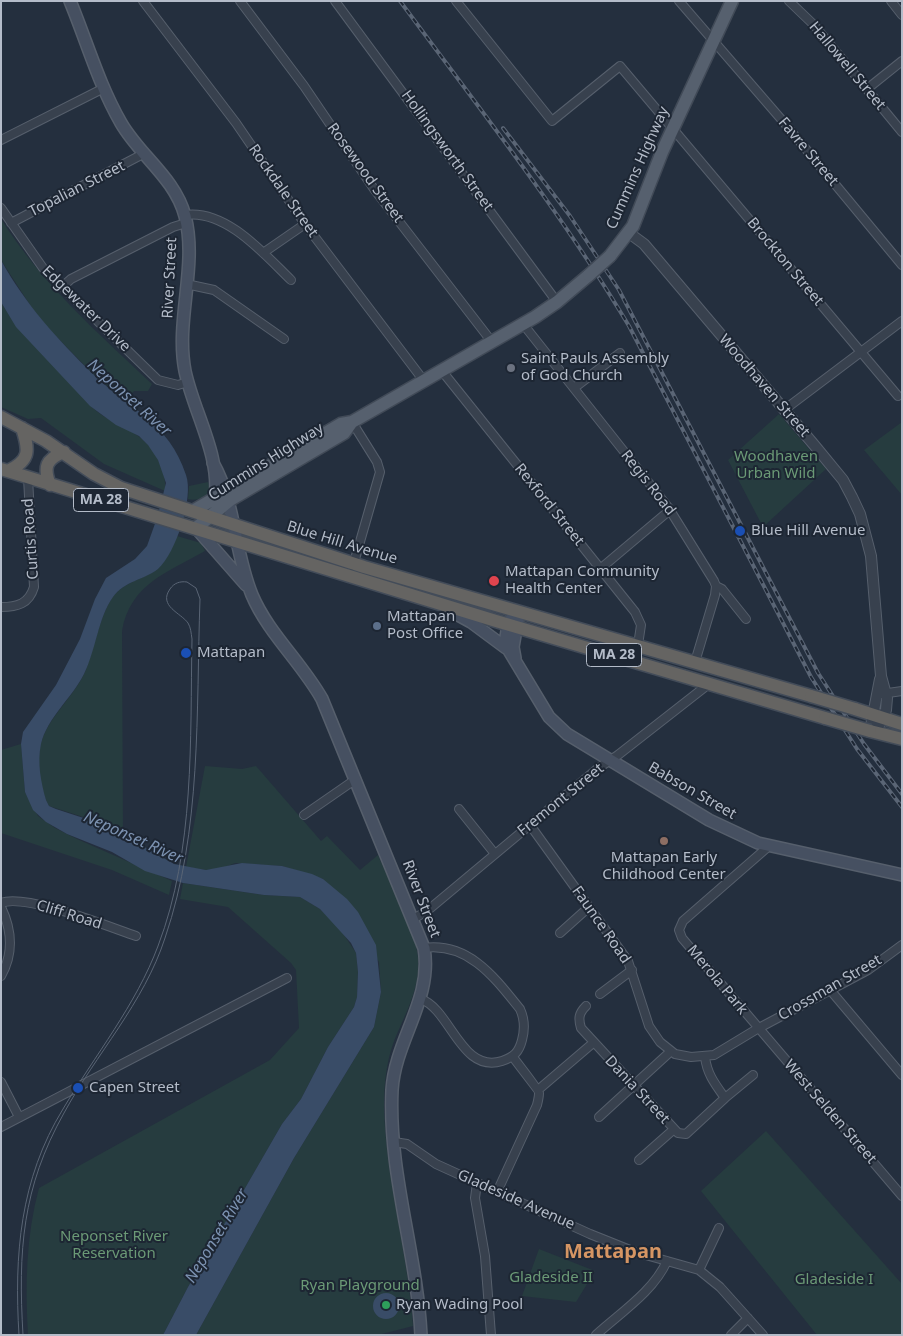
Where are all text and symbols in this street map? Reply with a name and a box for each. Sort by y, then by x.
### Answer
street label: Hallowell Street [805,18,889,114]
street label: Hollingsworth Street [397,87,497,215]
street label: Cummins Highway [603,104,673,232]
street label: Favre Street [774,114,842,190]
street label: Rosewood Street [323,120,407,226]
street label: Rockdale Street [244,141,322,241]
street label: Topalian Street [26,157,128,221]
street label: Brockton Street [743,214,827,310]
street label: River Street [159,237,181,319]
street label: Edgewater Drive [38,262,134,356]
street label: Woodhaven Street [715,331,813,441]
place label: Saint Pauls Assembly of God Church [521,350,669,385]
water label: Neponset River [83,355,175,441]
marker: Saint Pauls Assembly of God Church [505,362,517,374]
street label: Cummins Highway [205,419,327,505]
street label: Regis Road [617,447,679,519]
park label: Woodhaven Urban Wild [734,448,818,483]
street label: Rexford Street [510,460,588,550]
road number: MA 28 [74,488,128,512]
street label: Curtis Road [19,498,43,580]
street label: Blue Hill Avenue [285,518,399,568]
place label: Blue Hill Avenue [751,522,866,540]
marker: Blue Hill Avenue [733,524,747,538]
place label: Mattapan Community Health Center [505,563,659,598]
marker: Mattapan Community Health Center [487,574,501,588]
place label: Mattapan Post Office [387,608,463,643]
marker: Mattapan Post Office [371,620,383,632]
place label: Mattapan [197,644,265,662]
road number: MA 28 [586,644,642,666]
marker: Mattapan [179,646,193,660]
street label: Babson Street [645,759,739,823]
street label: Fremont Street [514,760,608,840]
water label: Neponset River [81,808,185,868]
marker: Mattapan Early Childhood Center [658,835,670,847]
place label: Mattapan Early Childhood Center [602,849,726,884]
street label: River Street [398,858,444,940]
street label: Faunce Road [568,883,634,967]
street label: Cliff Road [34,897,104,933]
street label: Merola Park [683,942,751,1018]
street label: Crossman Street [775,951,885,1025]
street label: Dania Street [601,1052,673,1128]
street label: West Selden Street [780,1056,880,1168]
place label: Capen Street [89,1079,180,1097]
marker: Capen Street [71,1081,85,1095]
street label: Gladeside Avenue [455,1166,577,1234]
water label: Neponset River [181,1185,253,1287]
park label: Neponset River Reservation [60,1228,168,1263]
district label: Mattapan [564,1240,662,1264]
park label: Gladeside II [509,1269,593,1287]
park label: Gladeside I [795,1271,873,1289]
park label: Ryan Playground [300,1277,420,1295]
place label: Ryan Wading Pool [396,1296,523,1314]
marker: Ryan Wading Pool [380,1299,392,1311]

